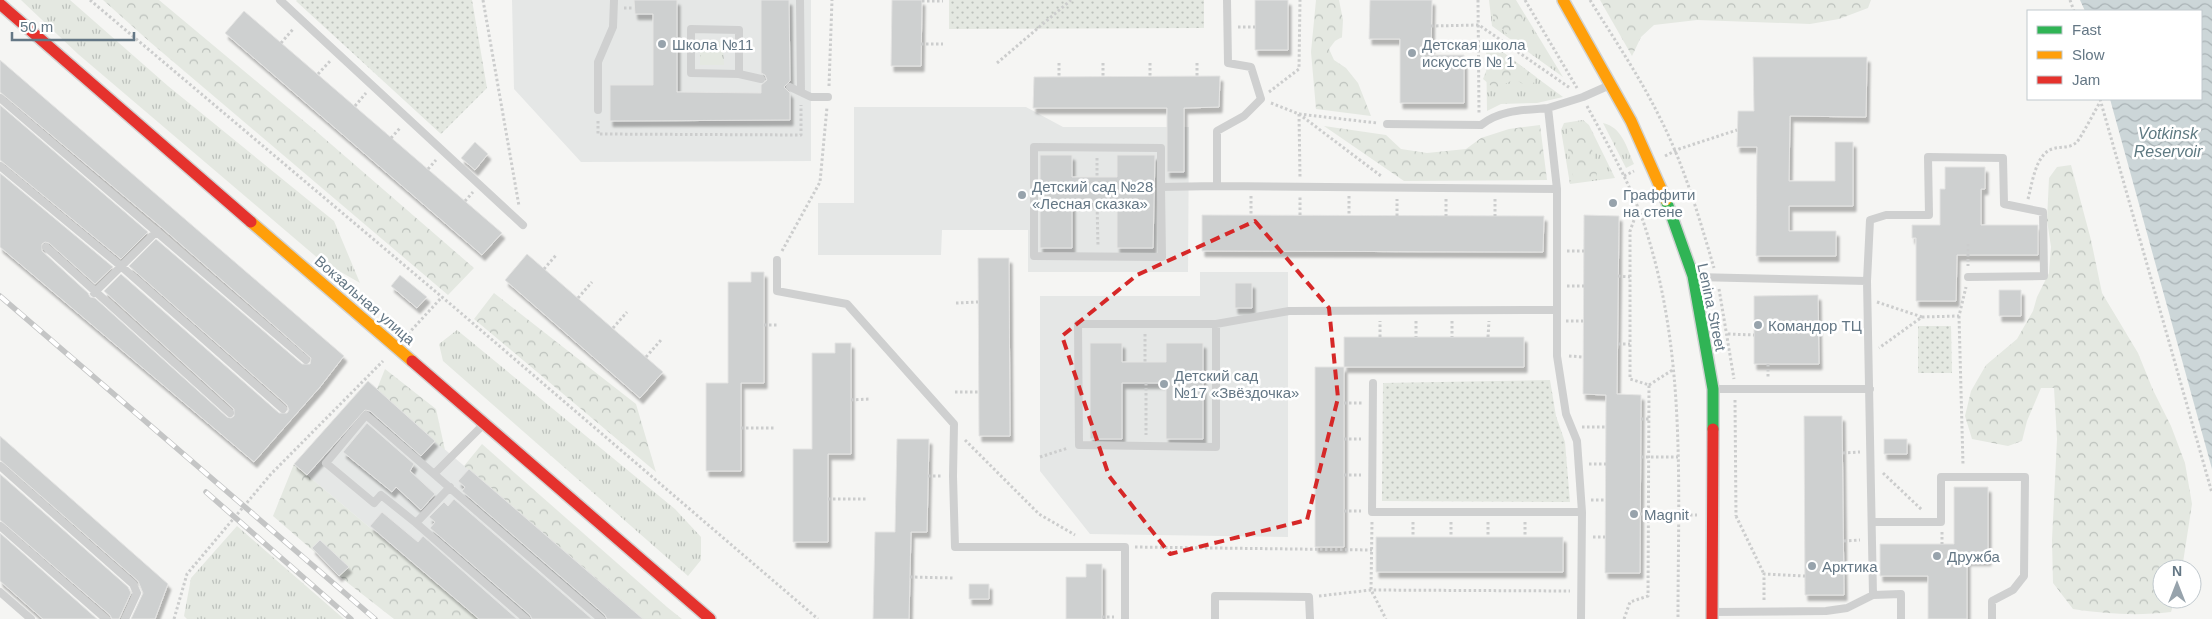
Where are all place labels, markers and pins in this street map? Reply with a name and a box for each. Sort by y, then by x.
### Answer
place label: Школа №11 [672,36,753,53]
place label: Детская школа искусств № 1 [1422,36,1526,70]
marker: Школа №11 [656,38,668,50]
marker: Детская школа искусств № 1 [1406,47,1418,59]
place label: Детский сад №28 «Лесная сказка» [1032,178,1153,212]
place label: Граффити на стене [1623,186,1695,220]
marker: Детский сад №28 «Лесная сказка» [1016,189,1028,201]
marker: Граффити на стене [1607,197,1619,209]
place label: Командор ТЦ [1768,317,1862,334]
marker: Командор ТЦ [1752,319,1764,331]
place label: Детский сад №17 «Звёздочка» [1174,367,1299,401]
marker: Детский сад №17 «Звёздочка» [1158,378,1170,390]
place label: Magnit [1644,506,1690,523]
marker: Magnit [1628,508,1640,520]
place label: Дружба [1947,548,2000,565]
marker: Дружба [1931,550,1943,562]
place label: Арктика [1822,558,1878,575]
marker: Арктика [1806,560,1818,572]

